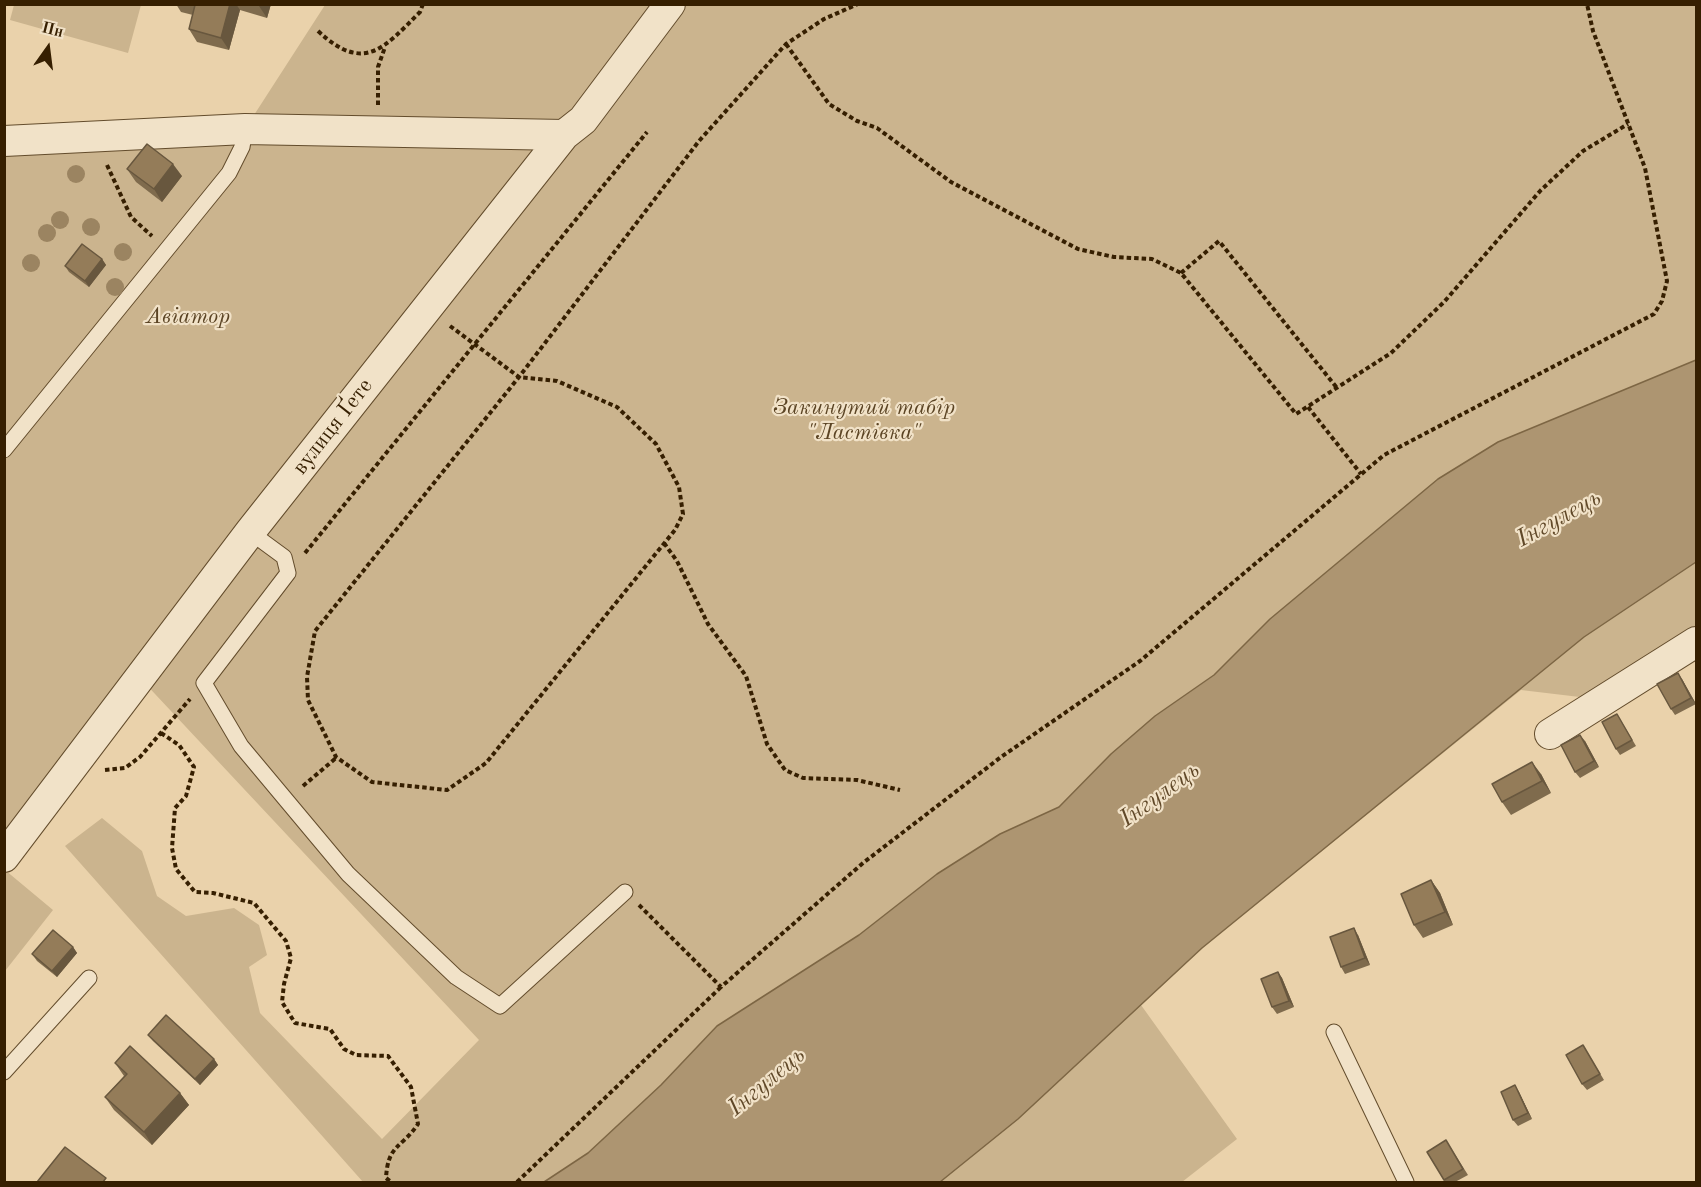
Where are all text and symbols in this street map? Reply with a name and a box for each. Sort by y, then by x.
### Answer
north arrow [18,18,78,78]
text: Пн [40,20,65,41]
park label: Авіатор [146,304,230,330]
street label: вулиця Ґете [287,374,379,480]
park label: Закинутий табір "Ластівка" [773,395,955,446]
water label: Інгулець [1512,484,1606,554]
water label: Інгулець [1114,756,1206,834]
water label: Інгулець [722,1041,812,1123]

